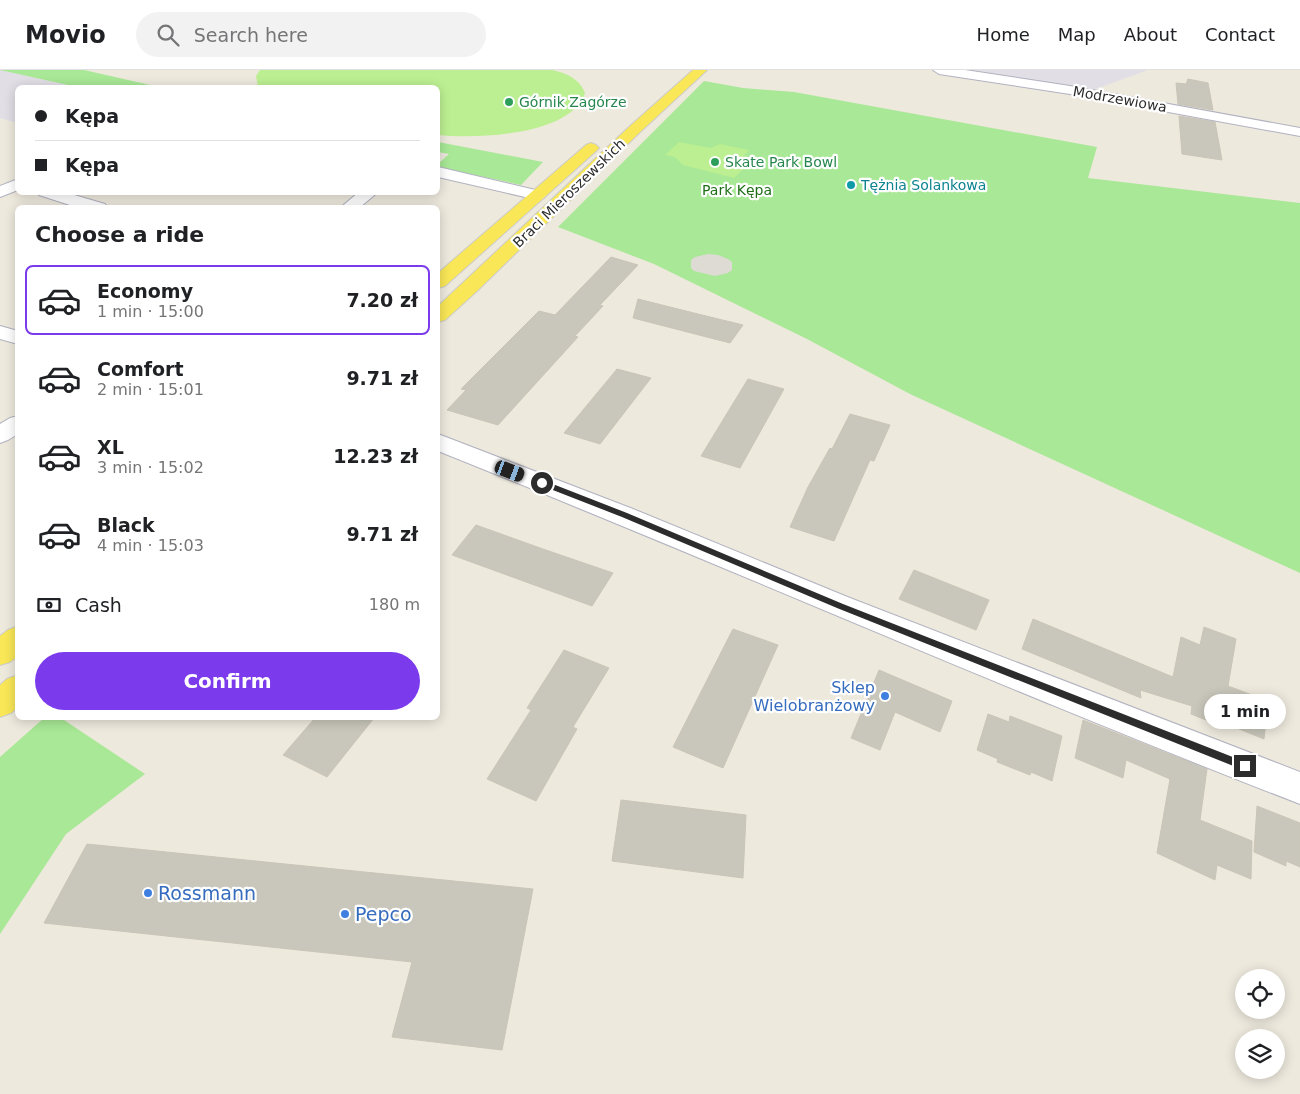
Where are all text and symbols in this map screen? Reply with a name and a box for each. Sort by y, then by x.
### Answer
search box [136,12,486,57]
text: Movio [25,21,106,49]
icon: search [154,21,182,49]
text: Search here [194,24,308,46]
text: Home [977,24,1030,45]
text: Map [1058,24,1096,45]
text: About [1124,24,1177,45]
text: Contact [1205,24,1275,45]
street label: Modrzewiowa [1072,83,1168,115]
place label: Górnik Zagórze [519,94,627,110]
marker: Górnik Zagórze [503,96,515,108]
text: Kępa [65,105,119,127]
street label: Braci Mieroszewskich [510,135,628,251]
text: Kępa [65,154,119,176]
place label: Skate Park Bowl [725,154,837,170]
marker: Skate Park Bowl [709,156,721,168]
place label: Tężnia Solankowa [860,177,986,193]
marker: Tężnia Solankowa [845,179,857,191]
park label: Park Kępa [702,182,772,198]
text: Choose a ride [35,222,204,247]
icon: car [37,278,82,323]
text: Economy [97,280,193,302]
text: 7.20 zł [346,289,418,311]
text: 1 min · 15:00 [97,302,204,321]
icon: car [37,356,82,401]
text: Comfort [97,358,184,380]
text: 9.71 zł [346,367,418,389]
text: 2 min · 15:01 [97,380,204,399]
icon: car [37,434,82,479]
text: XL [97,436,124,458]
text: 12.23 zł [333,445,418,467]
text: 3 min · 15:02 [97,458,204,477]
car [493,459,526,483]
route start [531,472,553,494]
icon: car [37,512,82,557]
text: Black [97,514,155,536]
text: 9.71 zł [346,523,418,545]
text: 4 min · 15:03 [97,536,204,555]
icon: cash [35,591,63,619]
text: Cash [75,594,122,616]
text: 180 m [369,595,420,614]
button: Confirm [35,652,420,710]
place label: Sklep Wielobranżowy [754,678,875,715]
marker: Sklep Wielobranżowy [879,690,891,702]
callout: 1 min [1204,694,1286,728]
text: 1 min [1220,702,1270,721]
route end [1234,755,1256,777]
place label: Rossmann [158,882,256,904]
marker: Rossmann [142,887,154,899]
place label: Pepco [355,903,412,925]
marker: Pepco [339,908,351,920]
map controls [1235,969,1285,1079]
button: locate [1235,969,1285,1019]
button: layers [1235,1029,1285,1079]

